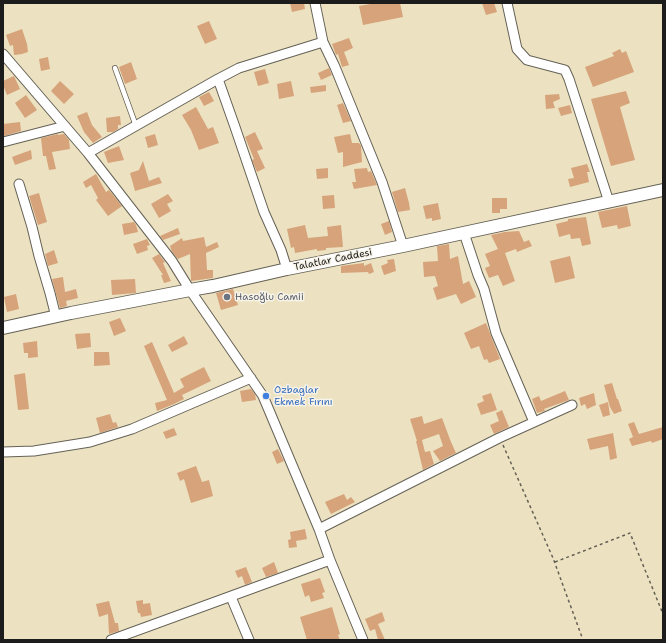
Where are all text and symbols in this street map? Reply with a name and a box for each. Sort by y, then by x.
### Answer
street label: Talatlar Caddesi [293,247,373,273]
place label: Hasoğlu Camii [235,291,304,303]
marker: Hasoğlu Camii [222,292,232,302]
place label: Ozbaglar Ekmek Fırını [274,384,333,408]
marker: Ozbaglar Ekmek Fırını [261,391,271,401]

